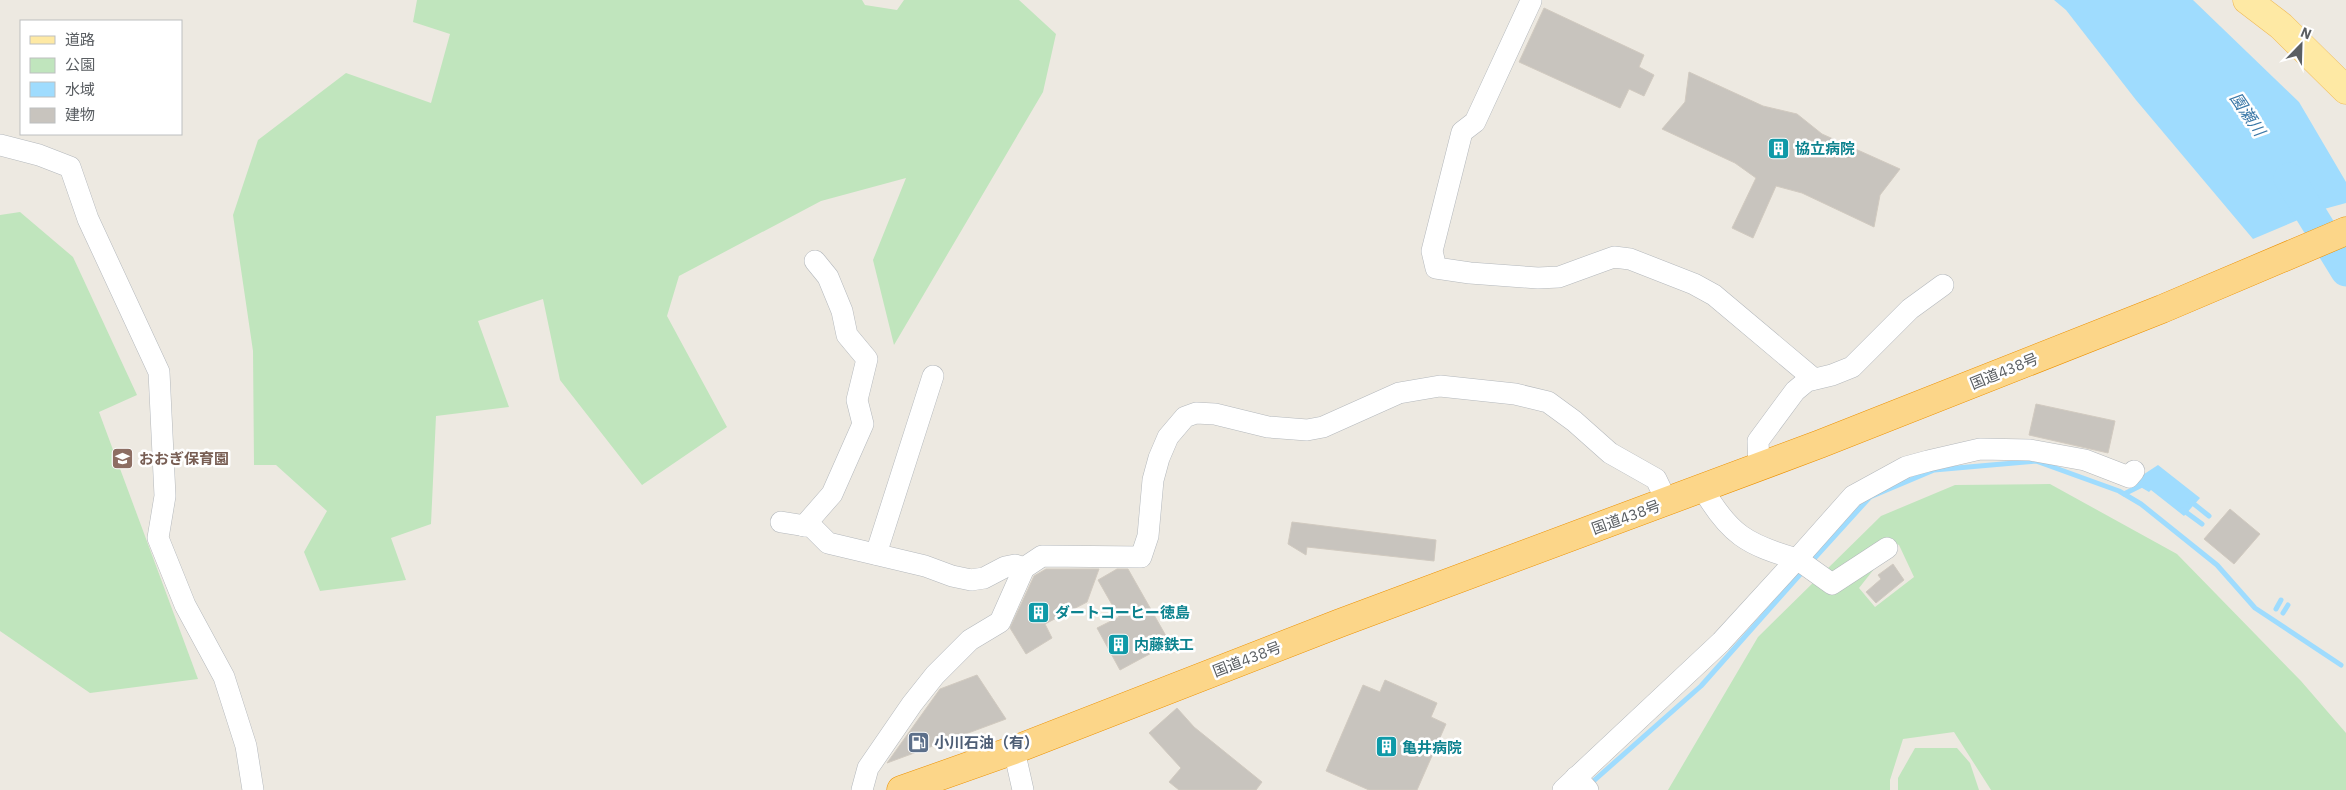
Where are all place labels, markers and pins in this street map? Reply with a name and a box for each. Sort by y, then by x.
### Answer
building icon: 協立病院 [1767,136,1791,160]
place label: 協立病院 [1795,139,1855,158]
school or university icon: おおぎ保育園 [111,446,135,470]
place label: おおぎ保育園 [139,449,229,468]
building icon: ダートコーヒー徳島 [1027,600,1051,624]
place label: ダートコーヒー徳島 [1055,603,1190,622]
building icon: 内藤鉄工 [1106,632,1130,656]
place label: 内藤鉄工 [1134,635,1194,654]
fuel station icon: 小川石油（有） [906,730,930,754]
place label: 小川石油（有） [934,733,1039,752]
building icon: 亀井病院 [1374,735,1398,759]
place label: 亀井病院 [1402,738,1462,757]

